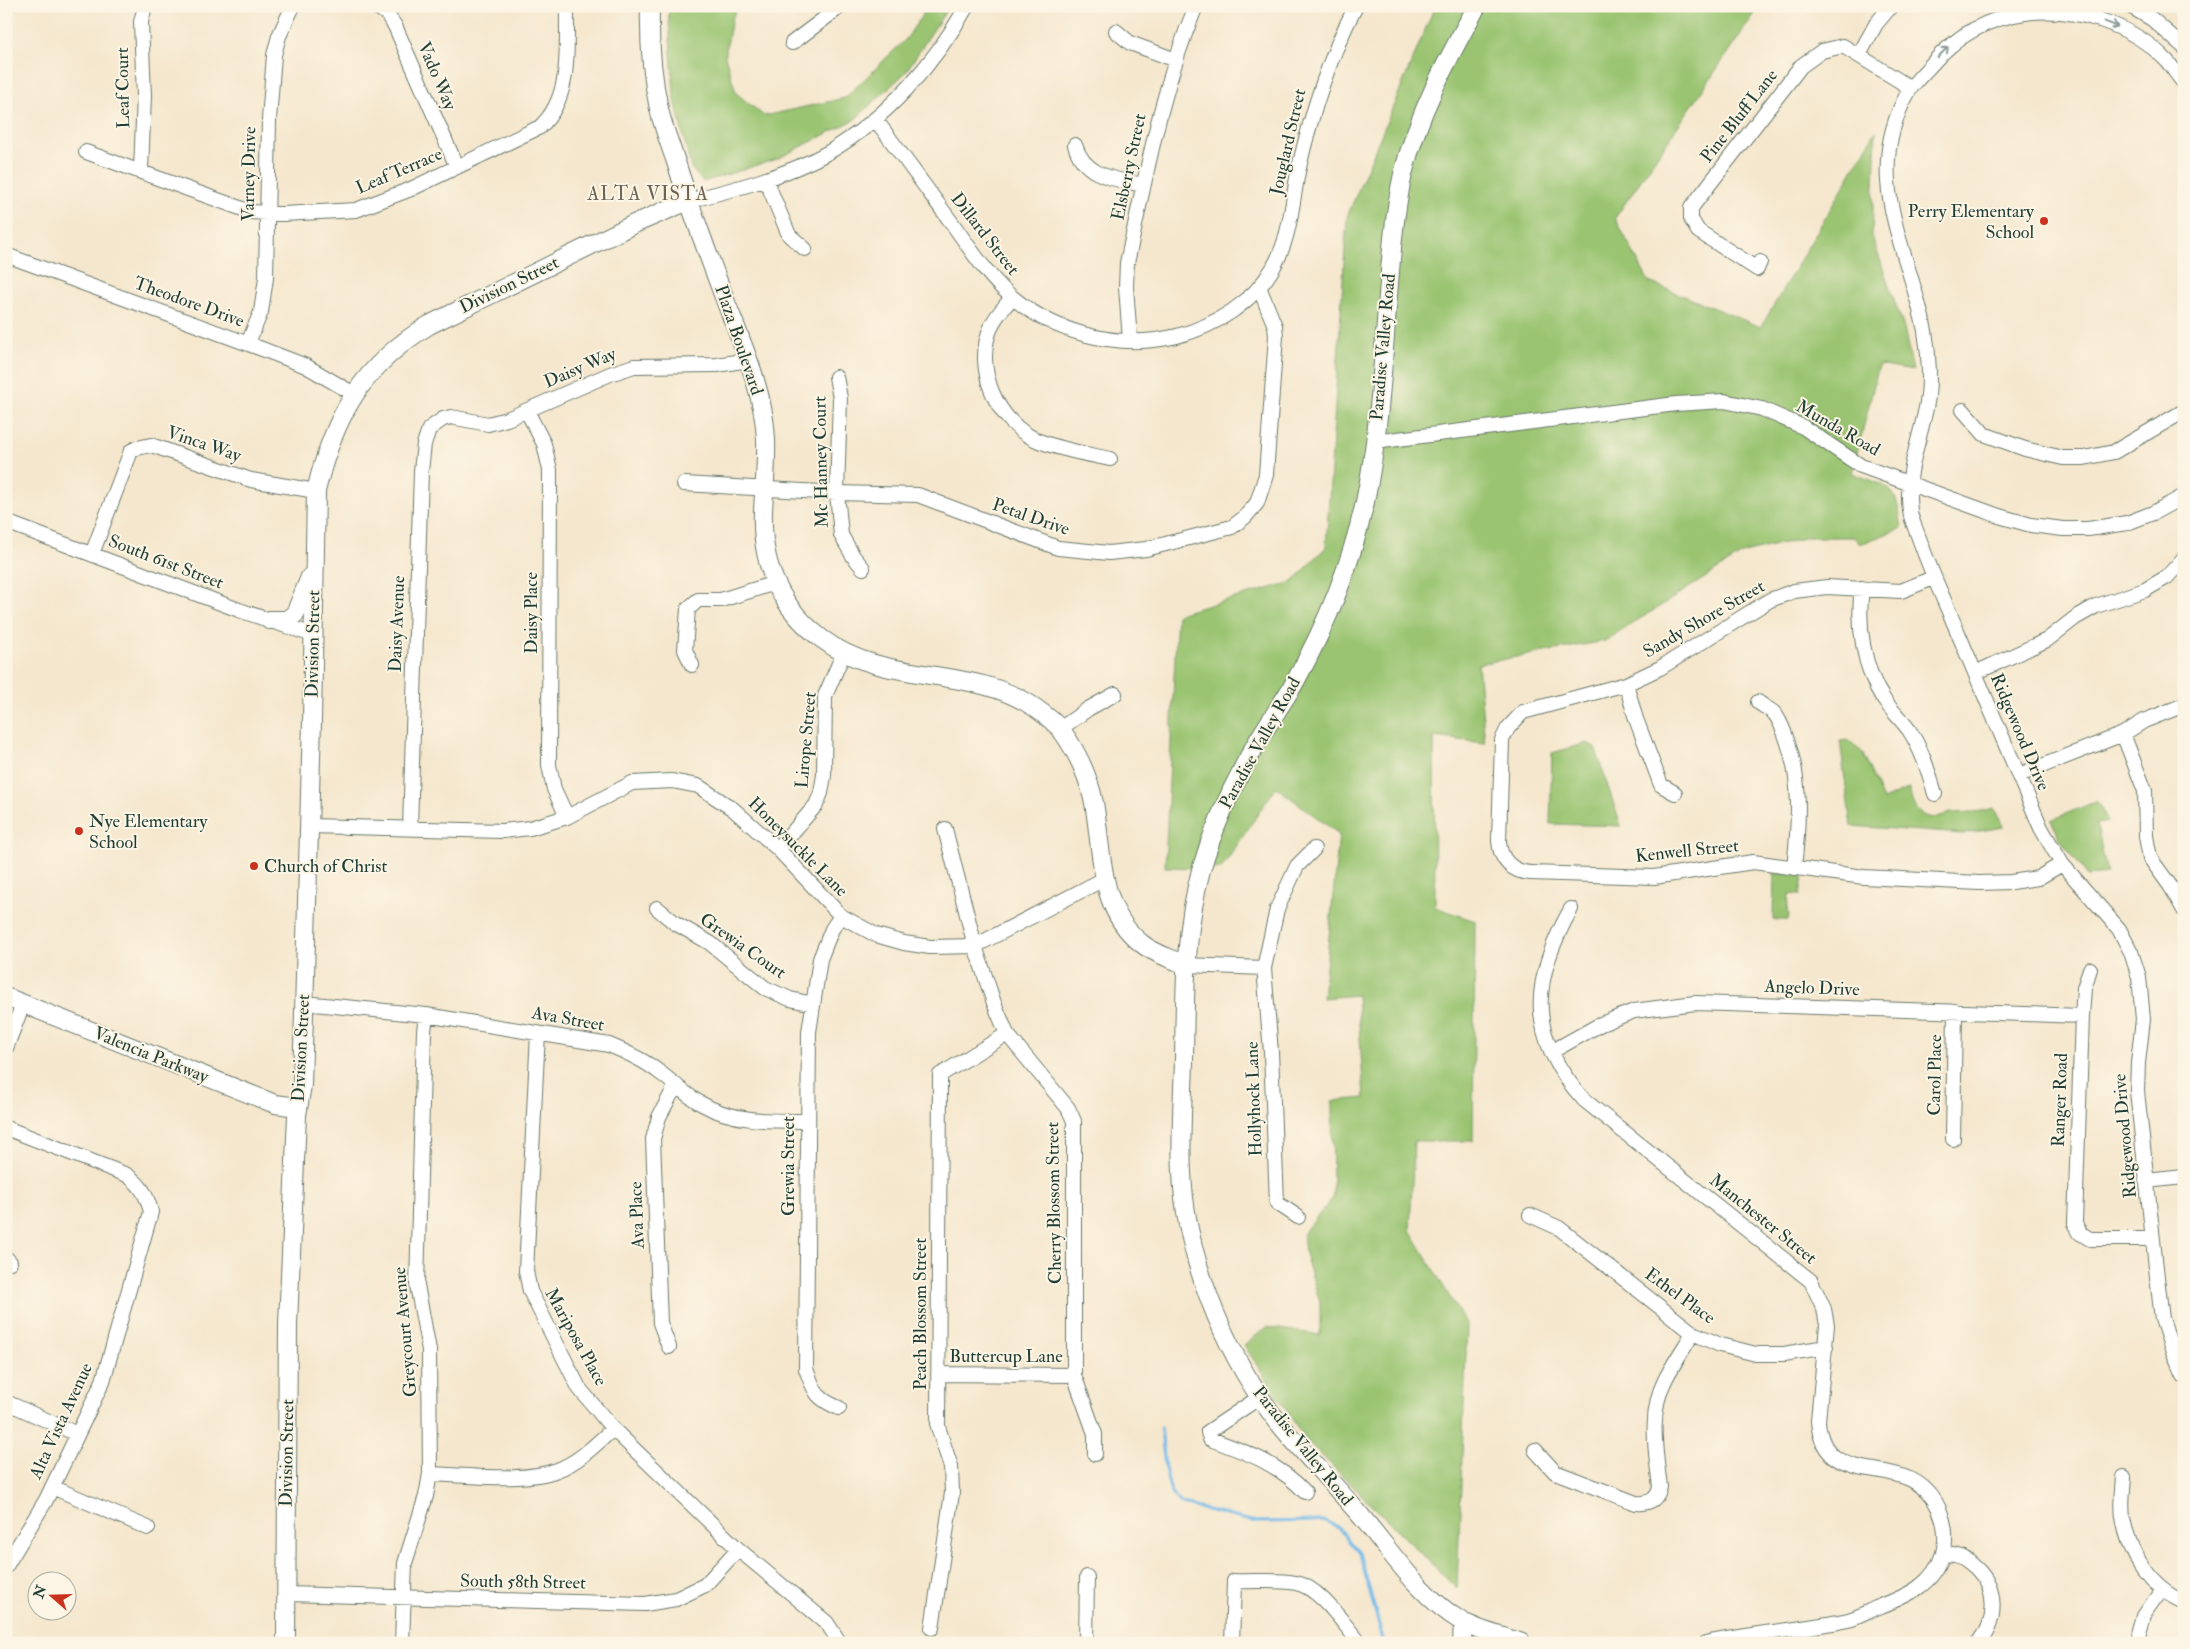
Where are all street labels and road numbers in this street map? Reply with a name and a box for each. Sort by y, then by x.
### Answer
street label: Vado Way [412,38,462,115]
street label: Leaf Court [111,47,135,129]
street label: Pine Bluff Lane [1695,64,1783,167]
street label: Jouglard Street [1264,86,1311,198]
street label: Elsberry Street [1106,111,1152,223]
street label: Varney Drive [237,126,261,222]
street label: Leaf Terrace [352,142,446,200]
street label: Dillard Street [946,188,1025,280]
street label: Division Street [455,251,563,319]
street label: Theodore Drive [131,271,248,333]
street label: Paradise Valley Road [1365,272,1401,421]
street label: Plaza Boulevard [709,282,769,398]
street label: Daisy Way [540,342,621,394]
street label: Munda Road [1792,395,1884,461]
street label: Mc Hanney Court [808,396,834,528]
street label: Vinca Way [164,421,245,468]
street label: Petal Drive [989,493,1073,541]
street label: South 61st Street [105,529,227,595]
street label: Daisy Place [520,572,543,654]
street label: Daisy Avenue [384,575,410,673]
street label: Sandy Shore Street [1639,575,1769,663]
street label: Division Street [301,590,325,698]
street label: Ridgewood Drive [1985,670,2055,794]
street label: Paradise Valley Road [1214,673,1306,813]
street label: Lirope Street [790,691,822,789]
street label: Honeysuckle Lane [743,792,853,902]
street label: Kenwell Street [1634,834,1740,868]
street label: Grewia Court [695,908,791,984]
street label: Angelo Drive [1763,975,1860,1001]
street label: Division Street [287,993,315,1102]
street label: Ava Street [529,1001,606,1037]
street label: Valencia Parkway [90,1021,213,1089]
street label: Carol Place [1923,1034,1947,1116]
street label: Hollyhock Lane [1240,1041,1268,1157]
street label: Ranger Road [2047,1052,2073,1147]
street label: Ridgewood Drive [2108,1072,2142,1199]
street label: Grewia Street [777,1116,800,1216]
street label: Cherry Blossom Street [1041,1121,1067,1284]
street label: Manchester Street [1705,1169,1821,1269]
street label: Ava Place [624,1181,650,1250]
street label: Peach Blossom Street [909,1238,932,1390]
street label: Ethel Place [1640,1263,1720,1330]
street label: Greycourt Avenue [388,1265,422,1398]
street label: Mariposa Place [540,1284,613,1390]
street label: Buttercup Lane [949,1345,1063,1368]
street label: Alta Vista Avenue [24,1359,98,1484]
street label: Paradise Valley Road [1248,1381,1358,1511]
street label: Division Street [275,1399,299,1507]
street label: South 58th Street [460,1569,586,1595]

